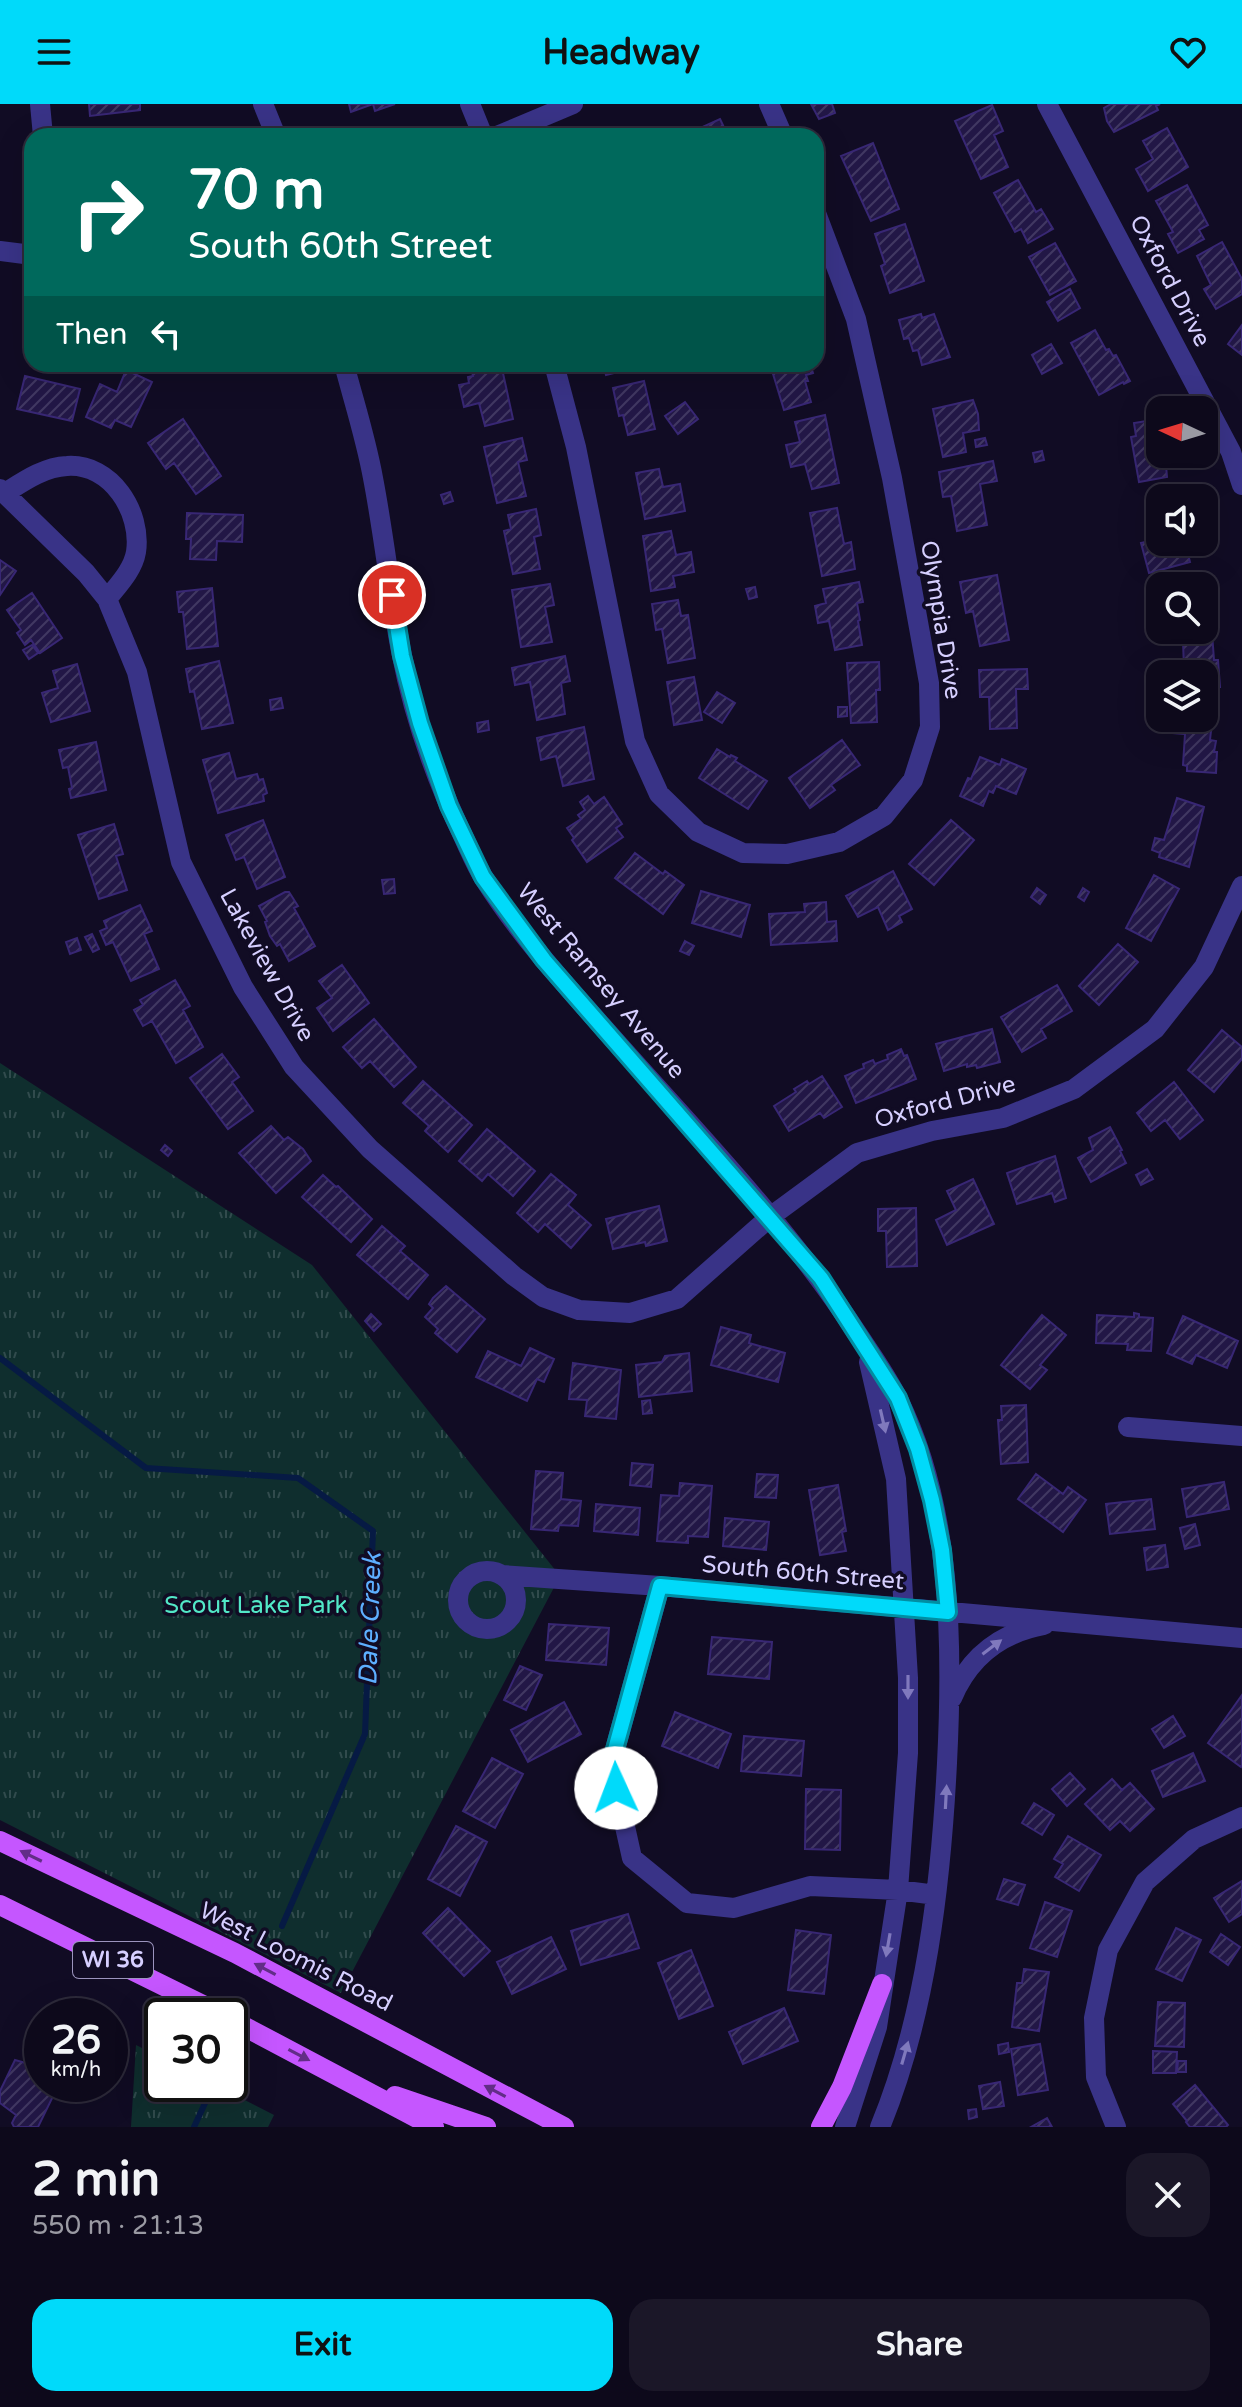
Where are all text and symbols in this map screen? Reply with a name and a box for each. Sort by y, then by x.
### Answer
icon: menu [32,30,76,74]
icon: heart [1166,30,1210,74]
text: Headway [542,31,700,74]
text: 70 m [188,157,324,224]
icon: right [56,160,160,264]
street label: Oxford Drive [1123,210,1217,352]
text: South 60th Street [188,225,492,268]
icon: left [144,312,188,356]
text: Then [56,316,128,353]
north arrow [1146,396,1218,468]
map controls [1146,396,1218,732]
button: sound [1146,484,1218,556]
street label: Olympia Drive [914,539,968,701]
pin [358,561,426,629]
button: search [1146,572,1218,644]
icon: arrive [370,573,414,617]
button: layers [1146,660,1218,732]
street label: West Ramsey Avenue [511,877,691,1085]
street label: Lakeview Drive [213,884,321,1046]
street label: Oxford Drive [871,1069,1019,1135]
one-way arrow [877,1409,890,1434]
water label: Dale Creek [352,1550,388,1686]
street label: South 60th Street [701,1550,905,1596]
park label: Scout Lake Park [164,1591,348,1620]
one-way arrow [982,1639,1002,1655]
one-way arrow [902,1675,914,1700]
position arrow [574,1746,658,1830]
one-way arrow [939,1784,952,1809]
one-way arrow [20,1849,43,1863]
street label: West Loomis Road [195,1896,397,2018]
one-way arrow [882,1933,894,1958]
road number: WI 36 [73,1942,153,1978]
one-way arrow [254,1963,277,1976]
speed limit sign: 30 [144,1998,248,2102]
text: 26 [51,2016,101,2064]
one-way arrow [899,2041,912,2065]
one-way arrow [288,2048,310,2062]
text: km/h [51,2058,101,2082]
one-way arrow [484,2084,507,2097]
text: 2 min [32,2151,160,2209]
button: close [1126,2153,1210,2237]
text: 550 m · 21:13 [32,2210,204,2241]
button: Exit [32,2299,613,2391]
button: Share [629,2299,1210,2391]

